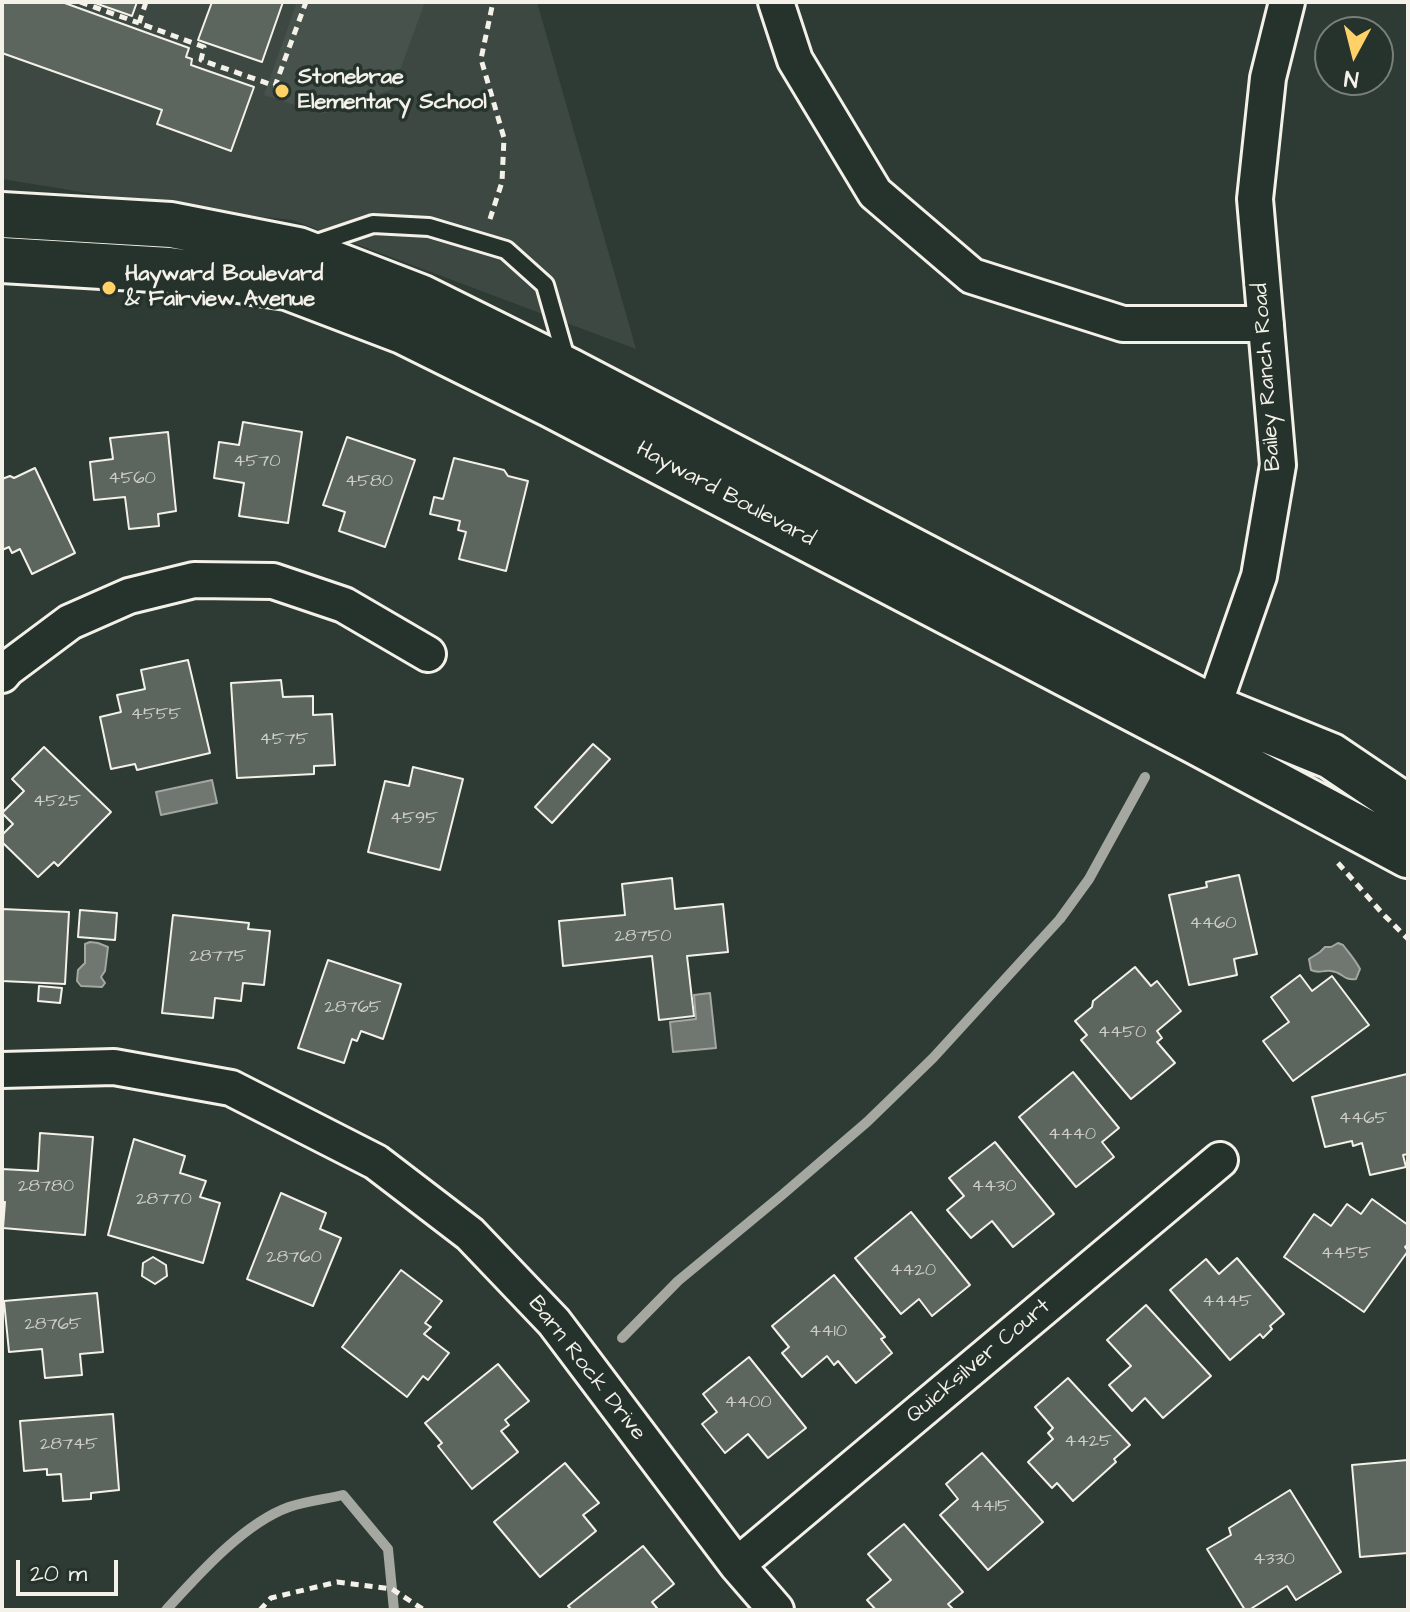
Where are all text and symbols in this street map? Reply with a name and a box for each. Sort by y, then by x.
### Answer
north arrow [1314,16,1394,96]
text: N [1343,62,1360,95]
place label: Stonebrae Elementary School [298,65,487,116]
marker: Stonebrae Elementary School [273,82,291,100]
place label: Hayward Boulevard & Fairview Avenue [125,262,323,314]
marker: Hayward Boulevard & Fairview Avenue [100,279,118,297]
street label: Bailey Ranch Road [1248,282,1288,472]
street label: Hayward Boulevard [631,437,819,553]
house number: 4570 [233,451,281,473]
house number: 4560 [108,468,156,490]
house number: 4580 [345,471,393,493]
house number: 4555 [131,704,181,726]
house number: 4575 [260,729,308,751]
house number: 4525 [33,791,81,813]
house number: 4595 [390,808,438,830]
house number: 4460 [1189,913,1237,935]
house number: 28750 [614,926,672,948]
house number: 28775 [190,946,246,968]
house number: 28765 [324,997,382,1019]
house number: 4450 [1098,1022,1146,1044]
house number: 4465 [1339,1108,1387,1130]
house number: 4440 [1048,1124,1096,1146]
house number: 28780 [18,1176,74,1198]
house number: 4430 [971,1176,1017,1198]
house number: 28770 [136,1189,192,1211]
house number: 4455 [1321,1243,1371,1265]
house number: 28760 [266,1247,322,1269]
house number: 4420 [890,1260,936,1282]
street label: Barn Rock Drive [521,1291,651,1447]
house number: 4445 [1202,1291,1252,1313]
street label: Quicksilver Court [902,1294,1056,1430]
house number: 28765 [24,1314,82,1336]
house number: 4410 [809,1321,847,1343]
house number: 4400 [724,1392,772,1414]
house number: 4425 [1064,1431,1112,1453]
house number: 28745 [40,1434,98,1456]
house number: 4415 [970,1496,1010,1518]
scale bar [20,1544,122,1594]
house number: 4330 [1253,1549,1295,1571]
text: 20 m [30,1557,87,1591]

